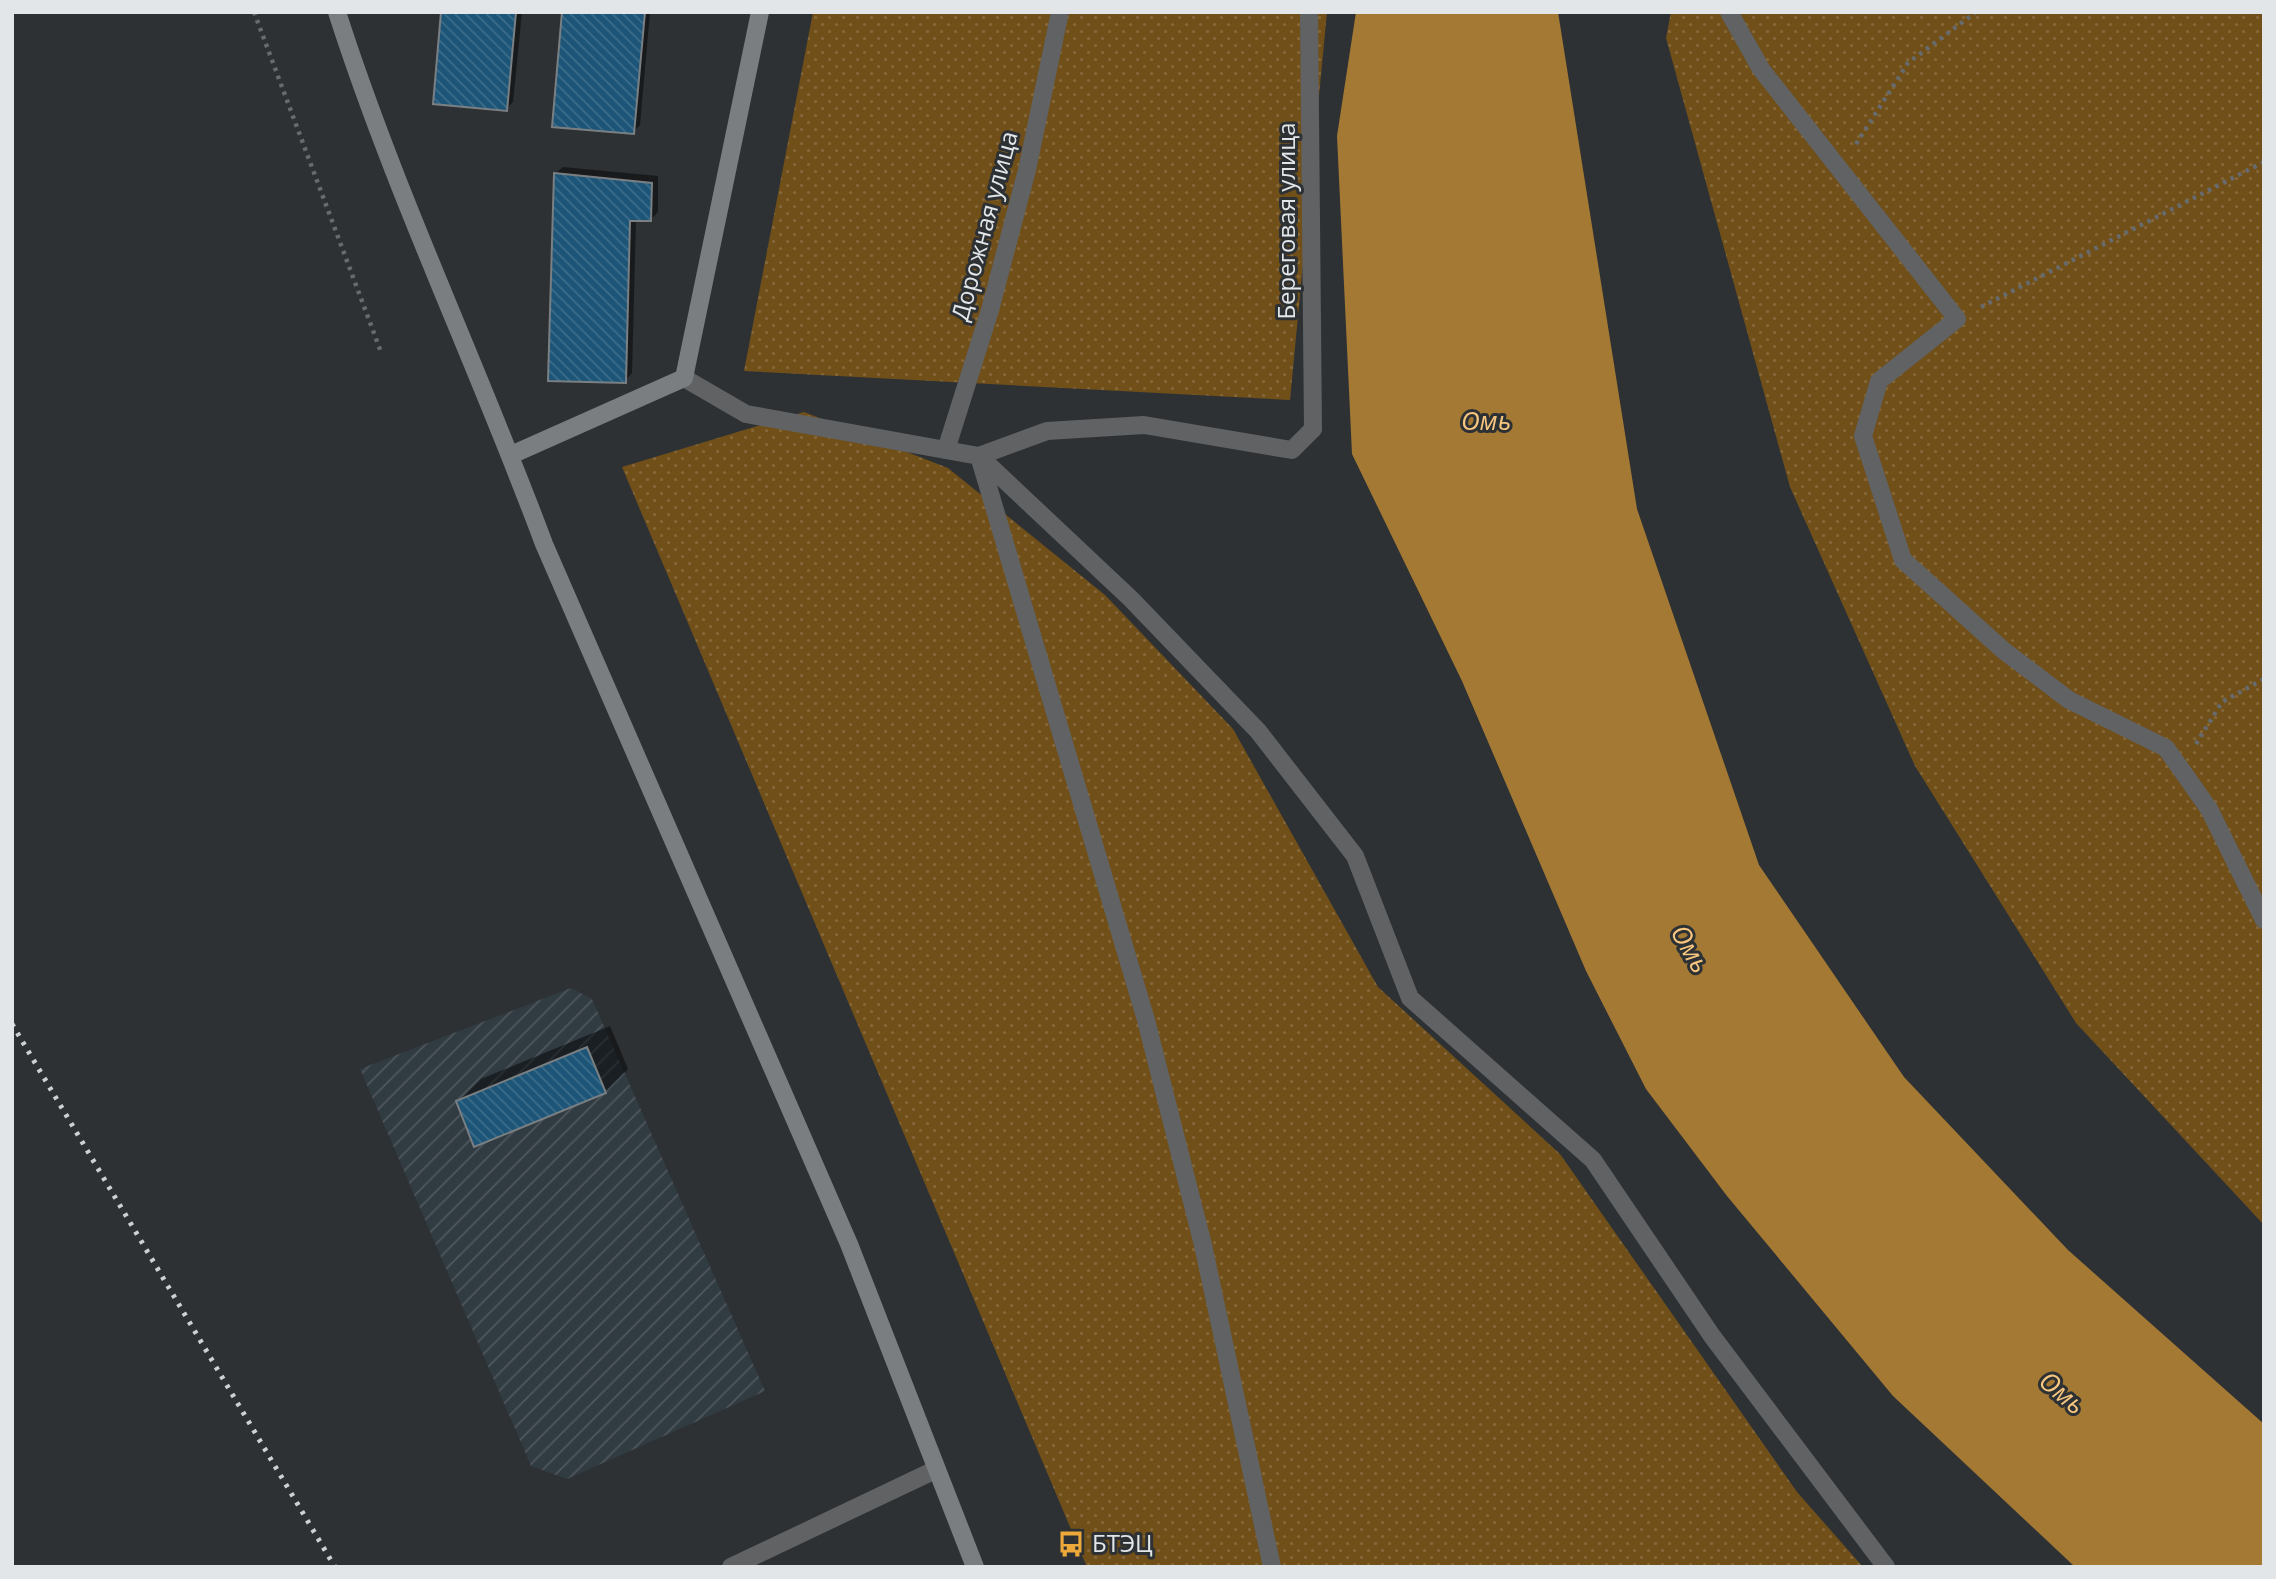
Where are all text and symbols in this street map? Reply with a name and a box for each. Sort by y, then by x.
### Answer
street label: Береговая улица [1269,122,1302,320]
street label: Дорожная улица [942,127,1025,324]
water label: Омь [1461,402,1511,438]
water label: Омь [1663,918,1719,979]
water label: Омь [2032,1362,2093,1422]
place label: БТЭЦ [1092,1526,1153,1559]
bus stop icon: БТЭЦ [1056,1529,1086,1559]

